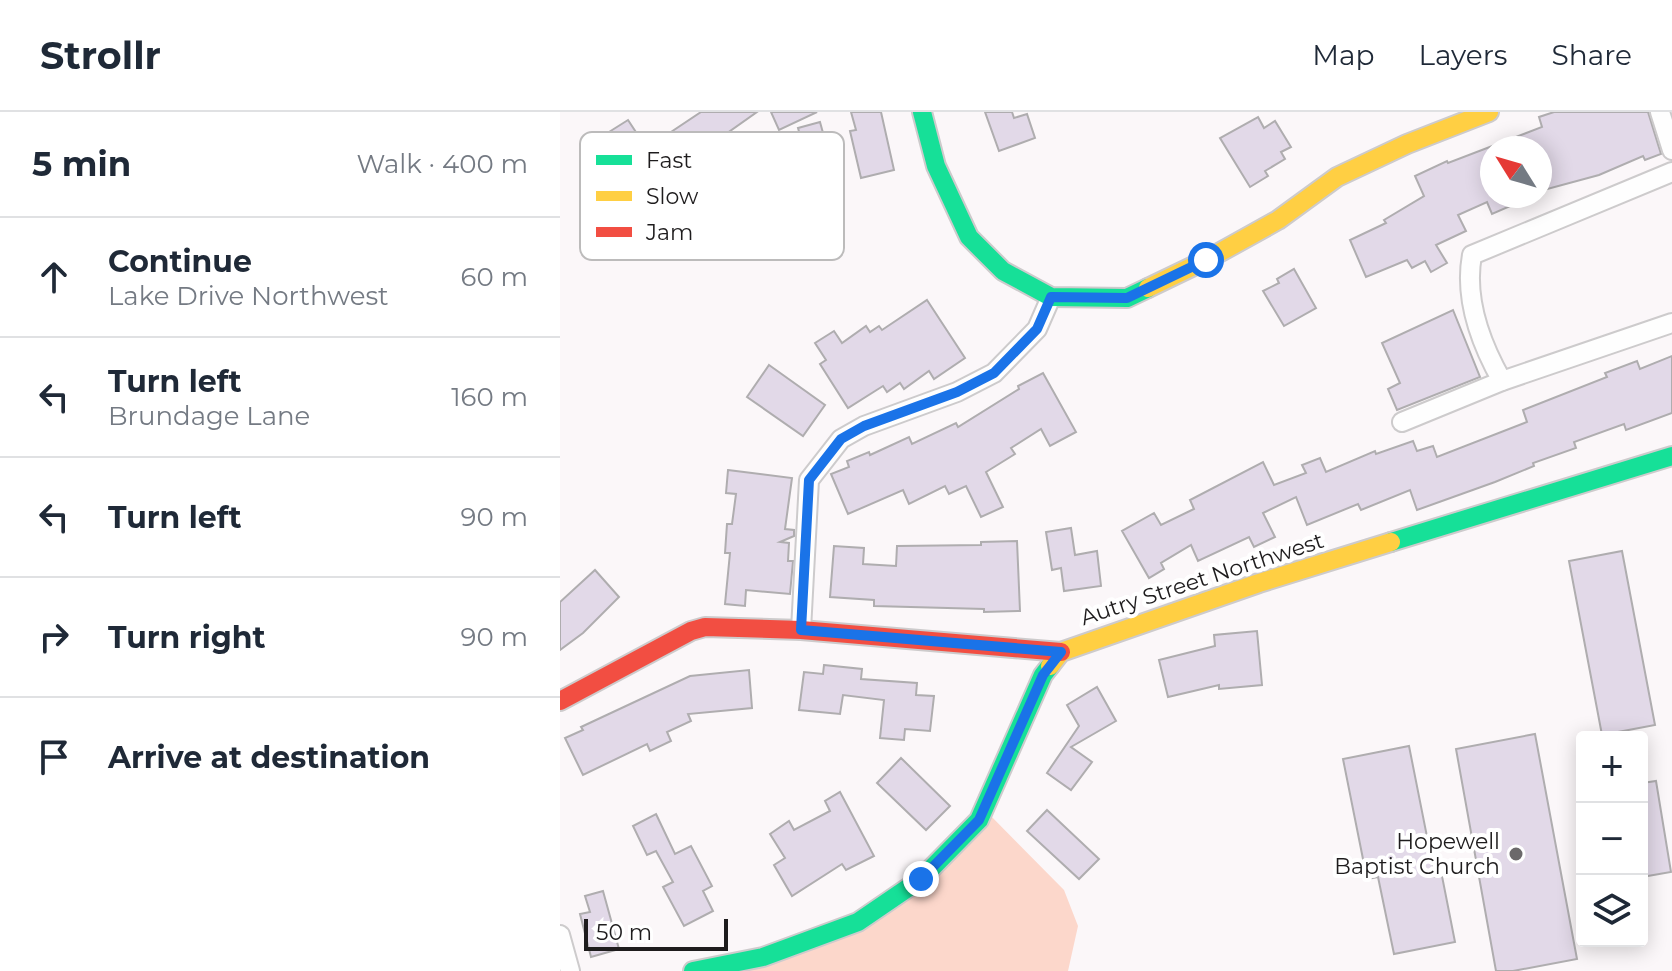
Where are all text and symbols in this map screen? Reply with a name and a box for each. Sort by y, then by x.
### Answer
text: Strollr [40,32,161,79]
text: Map [1312,38,1375,72]
text: Layers [1419,38,1508,72]
text: Share [1552,38,1632,72]
legend [580,132,844,260]
north arrow [1480,136,1552,208]
text: 5 min [32,143,131,185]
text: Fast [646,147,692,174]
text: Walk · 400 m [356,148,528,180]
text: Slow [646,183,699,210]
text: Jam [645,219,693,246]
route start [1188,242,1224,278]
text: Continue [108,243,252,280]
icon: ahead [32,255,76,299]
text: 60 m [461,261,528,293]
text: Lake Drive Northwest [108,280,389,312]
text: Turn left [108,363,241,400]
icon: left [32,375,76,419]
text: 160 m [451,381,528,413]
text: Brundage Lane [108,400,310,432]
icon: left [32,495,76,539]
text: Turn left [108,499,241,536]
text: 90 m [461,501,528,533]
street label: Autry Street Northwest [1077,527,1327,631]
icon: right [32,615,76,659]
text: Turn right [108,619,265,656]
text: 90 m [461,621,528,653]
map controls [1576,731,1648,947]
button: + [1576,731,1648,803]
icon: arrive [32,735,76,779]
text: Arrive at destination [108,739,430,776]
button: − [1576,803,1648,875]
place label: Hopewell Baptist Church [1334,828,1500,880]
marker: Hopewell Baptist Church [1507,845,1525,863]
route end [903,861,939,897]
button: layers [1576,875,1648,947]
scale bar [584,915,728,951]
text: 50 m [596,919,652,946]

